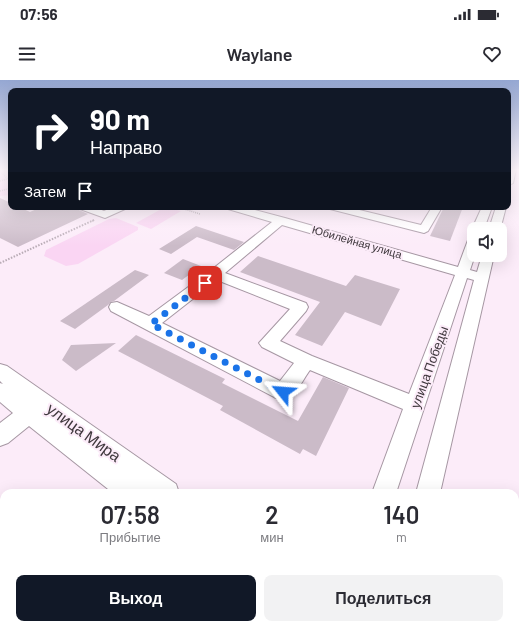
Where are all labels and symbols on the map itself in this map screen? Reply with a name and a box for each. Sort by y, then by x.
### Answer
street label: Юбилейная улица [311,222,404,261]
pin [188,266,222,300]
street label: улица Победы [407,324,451,410]
position arrow [262,371,304,413]
street label: улица Мира [43,398,125,465]

